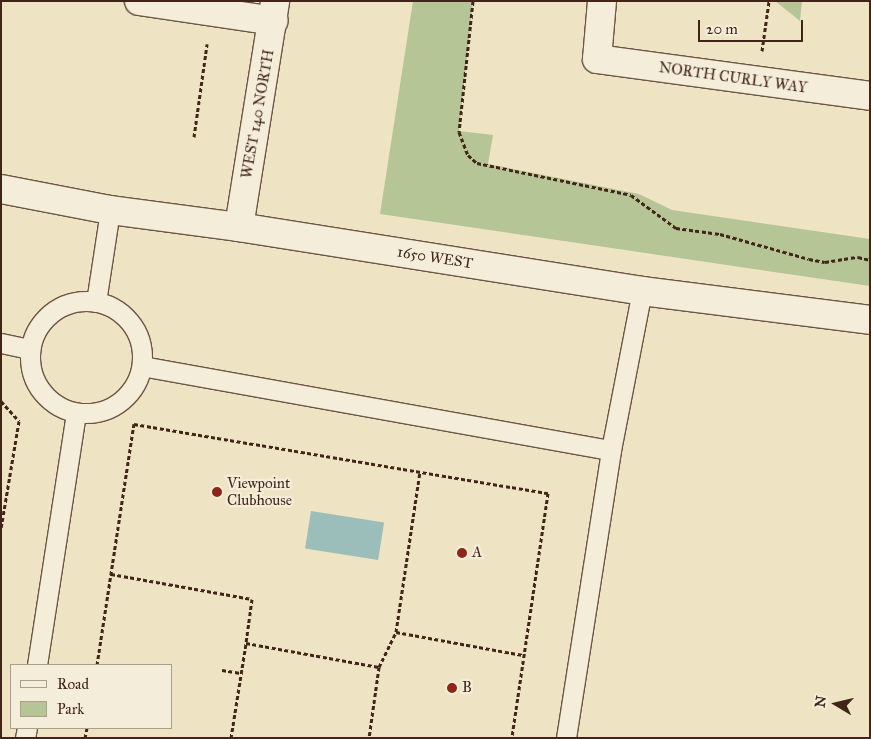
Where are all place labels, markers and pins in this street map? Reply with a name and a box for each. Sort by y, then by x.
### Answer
place label: Viewpoint Clubhouse [227,474,292,509]
marker: Viewpoint Clubhouse [211,486,223,498]
place label: A [472,544,482,562]
marker: A [456,547,468,559]
place label: B [462,679,472,697]
marker: B [446,682,458,694]

